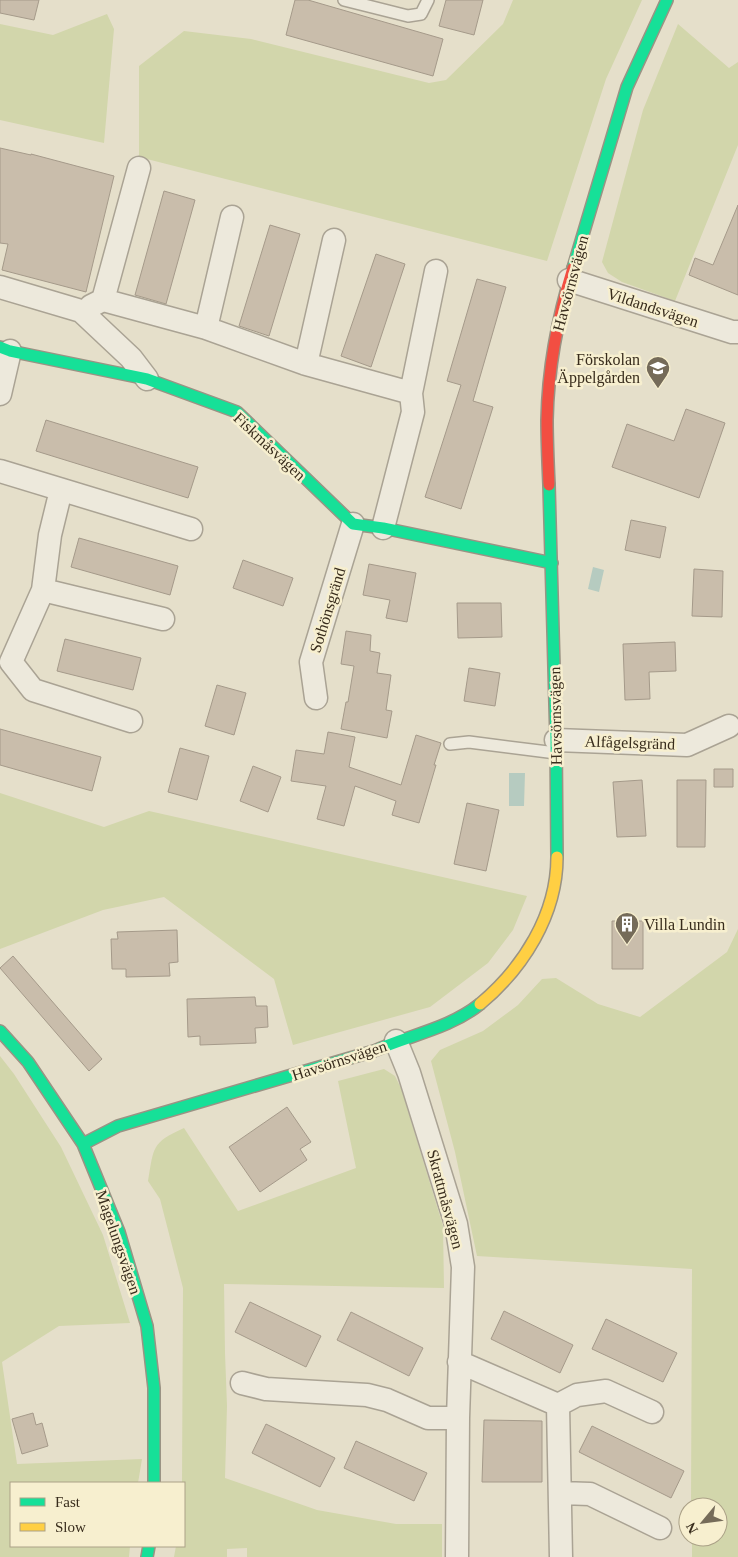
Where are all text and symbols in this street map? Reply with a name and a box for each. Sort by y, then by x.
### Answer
street label: Havsörnsvägen [550,233,592,333]
street label: Vildandsvägen [605,285,701,331]
place label: Förskolan Äppelgården [557,351,640,387]
school or university icon: Förskolan Äppelgården [645,355,671,389]
street label: Fiskmåsvägen [230,409,309,485]
street label: Sothönsgränd [306,566,349,655]
street label: Havsörnsvägen [546,667,566,765]
street label: Alfågelsgränd [584,732,676,754]
building icon: Villa Lundin [614,911,640,945]
place label: Villa Lundin [644,916,725,933]
street label: Havsörnsvägen [290,1037,389,1085]
street label: Skrattmåsvägen [423,1148,467,1251]
street label: Magelungsvägen [92,1188,144,1297]
legend [10,1482,185,1547]
text: Fast [55,1494,81,1510]
north arrow [678,1497,728,1547]
text: Slow [55,1519,86,1535]
text: N [683,1520,701,1536]

